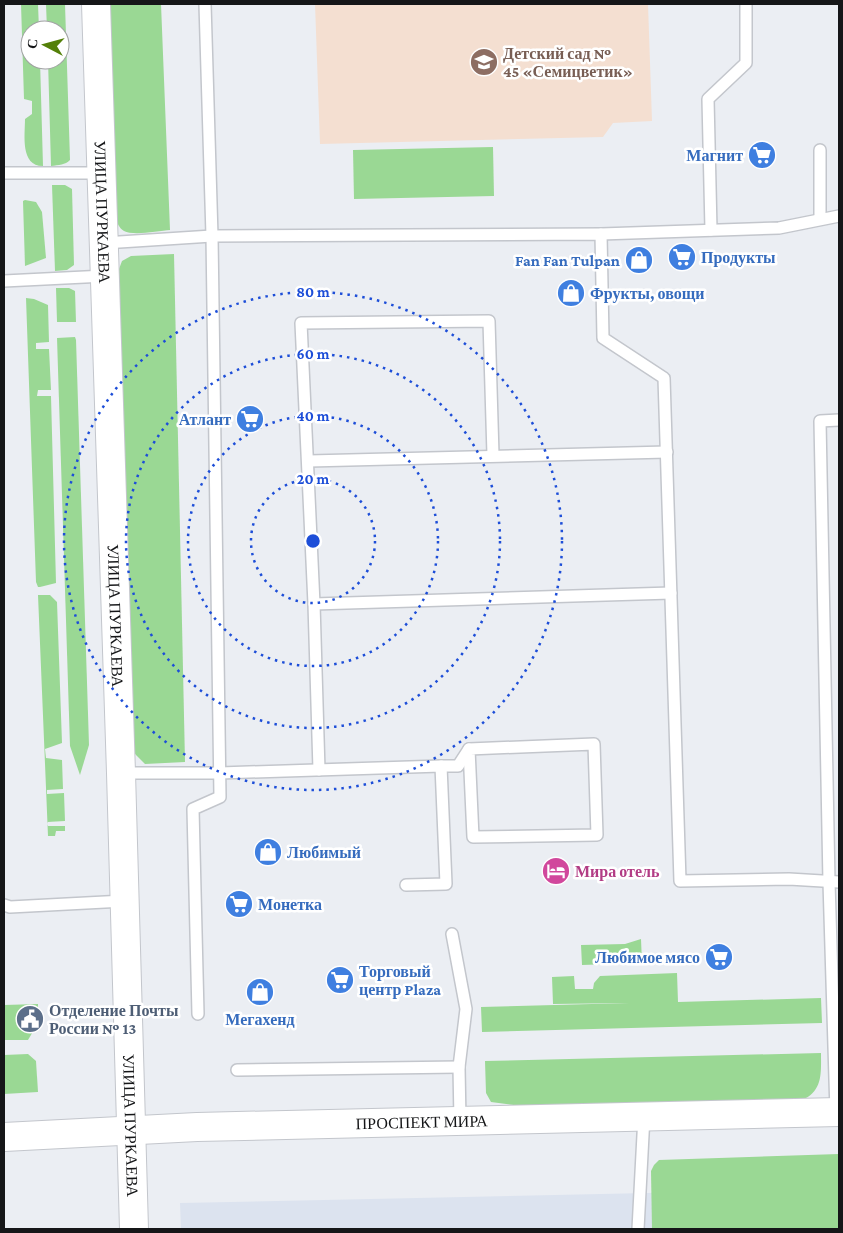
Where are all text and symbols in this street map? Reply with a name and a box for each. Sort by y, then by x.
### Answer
north arrow [20,20,70,70]
text: С [24,38,41,50]
place label: Детский сад № 45 «Семицветик» [503,45,633,80]
school or university icon: Детский сад № 45 «Семицветик» [469,47,499,77]
street label: УЛИЦА ПУРКАЕВА [91,140,113,284]
supermarket icon: Магнит [747,140,777,170]
place label: Магнит [686,147,743,164]
supermarket icon: Продукты [667,242,697,272]
shop icon: Fan Fan Tulpan [624,245,654,275]
place label: Продукты [701,249,776,267]
place label: Fan Fan Tulpan [515,252,620,269]
shop icon: Фрукты, овощи [556,278,586,308]
text: 80 m [296,284,330,300]
place label: Фрукты, овощи [590,285,704,303]
text: 60 m [297,346,330,362]
supermarket icon: Атлант [235,404,265,434]
text: 40 m [297,408,330,424]
place label: Атлант [179,411,231,428]
text: 20 m [297,471,329,487]
centre of rings [304,532,322,550]
street label: УЛИЦА ПУРКАЕВА [105,544,126,688]
shop icon: Любимый [253,837,283,867]
place label: Любимый [287,844,361,861]
hotel icon: Мира отель [541,856,571,886]
place label: Мира отель [575,863,660,881]
supermarket icon: Монетка [224,889,254,919]
place label: Монетка [258,896,322,913]
supermarket icon: Любимое мясо [704,942,734,972]
place label: Любимое мясо [595,949,700,966]
place label: Торговый центр Plaza [359,963,441,999]
supermarket icon: Торговый центр Plaza [325,965,355,995]
shop icon: Мегахенд [245,977,275,1007]
place label: Отделение Почты России № 13 [49,1002,179,1037]
public building icon: Отделение Почты России № 13 [15,1004,45,1034]
place label: Мегахенд [225,1011,295,1028]
street label: УЛИЦА ПУРКАЕВА [120,1054,141,1198]
street label: ПРОСПЕКТ МИРА [355,1112,488,1132]

